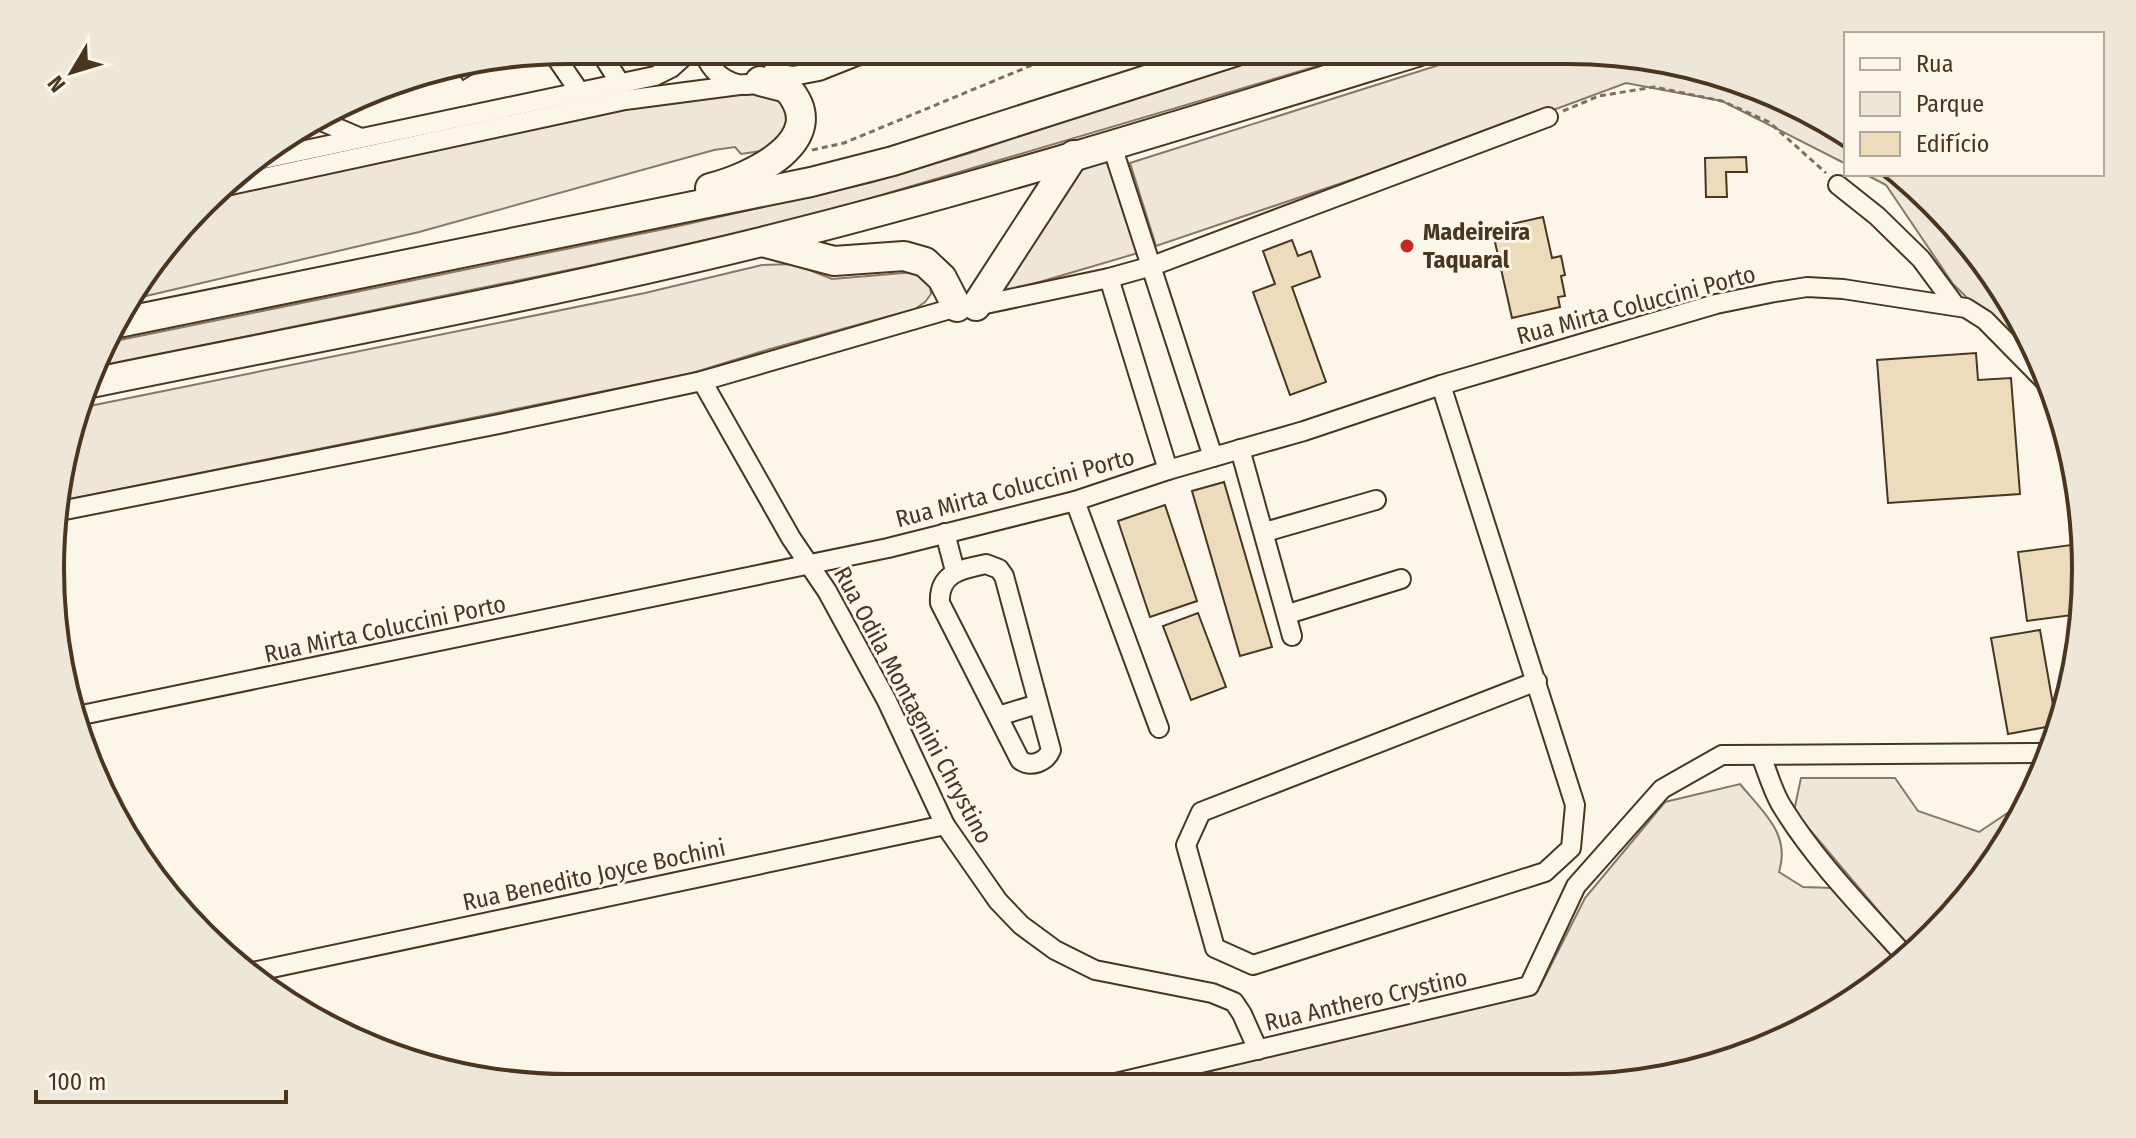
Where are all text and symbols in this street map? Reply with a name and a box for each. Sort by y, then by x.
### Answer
north arrow [32,32,112,112]
legend [1844,32,2104,176]
text: Rua [1916,50,1953,78]
text: N [42,70,71,98]
text: Parque [1916,90,1984,118]
text: Edifício [1916,130,1989,158]
place label: Madeireira Taquaral [1423,218,1530,274]
marker: Madeireira Taquaral [1398,237,1416,255]
street label: Rua Mirta Coluccini Porto [1513,260,1759,350]
street label: Rua Mirta Coluccini Porto [892,443,1138,533]
street label: Rua Odila Montagnini Chrystino [828,562,998,848]
street label: Rua Mirta Coluccini Porto [262,590,508,668]
street label: Rua Benedito Joyce Bochini [460,833,728,917]
street label: Rua Anthero Crystino [1262,963,1470,1037]
scale bar [36,1054,286,1104]
text: 100 m [48,1068,106,1096]

